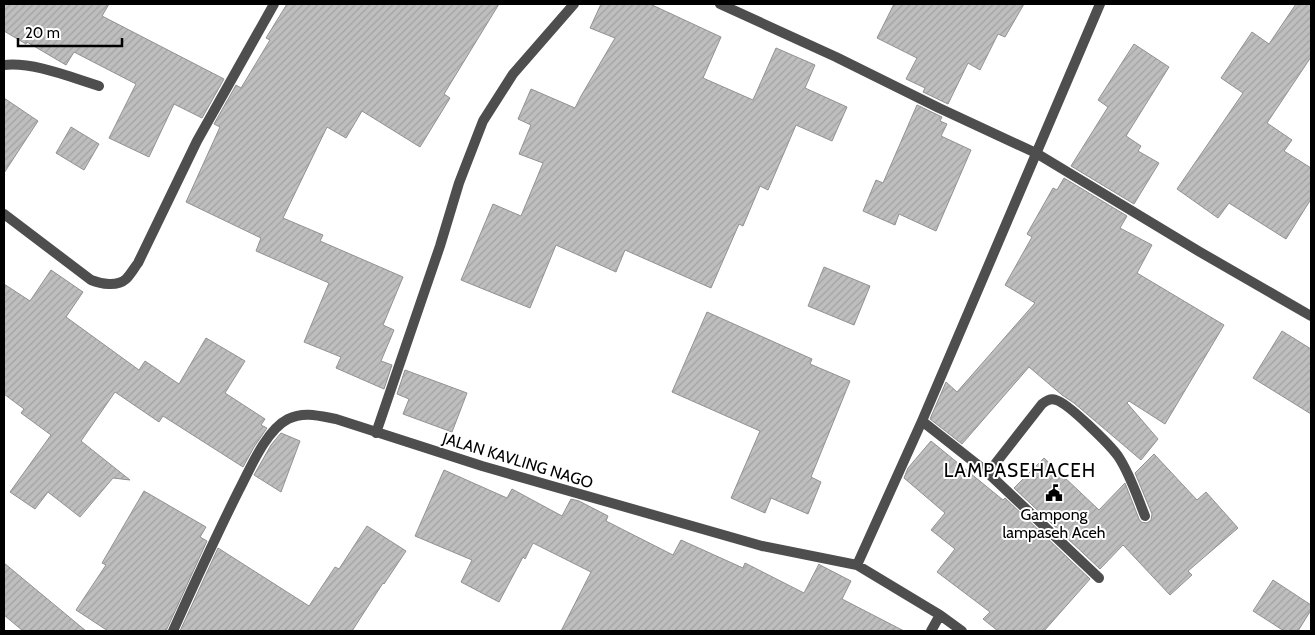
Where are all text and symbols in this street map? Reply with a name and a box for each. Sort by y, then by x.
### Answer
scale bar [18,15,121,47]
text: 20 m [25,24,60,42]
street label: JALAN KAVLING NAGO [439,428,595,492]
district label: LAMPASEHACEH [944,459,1096,482]
public building icon: Gampong lampaseh Aceh [1044,483,1064,503]
place label: Gampong lampaseh Aceh [1003,505,1105,542]

